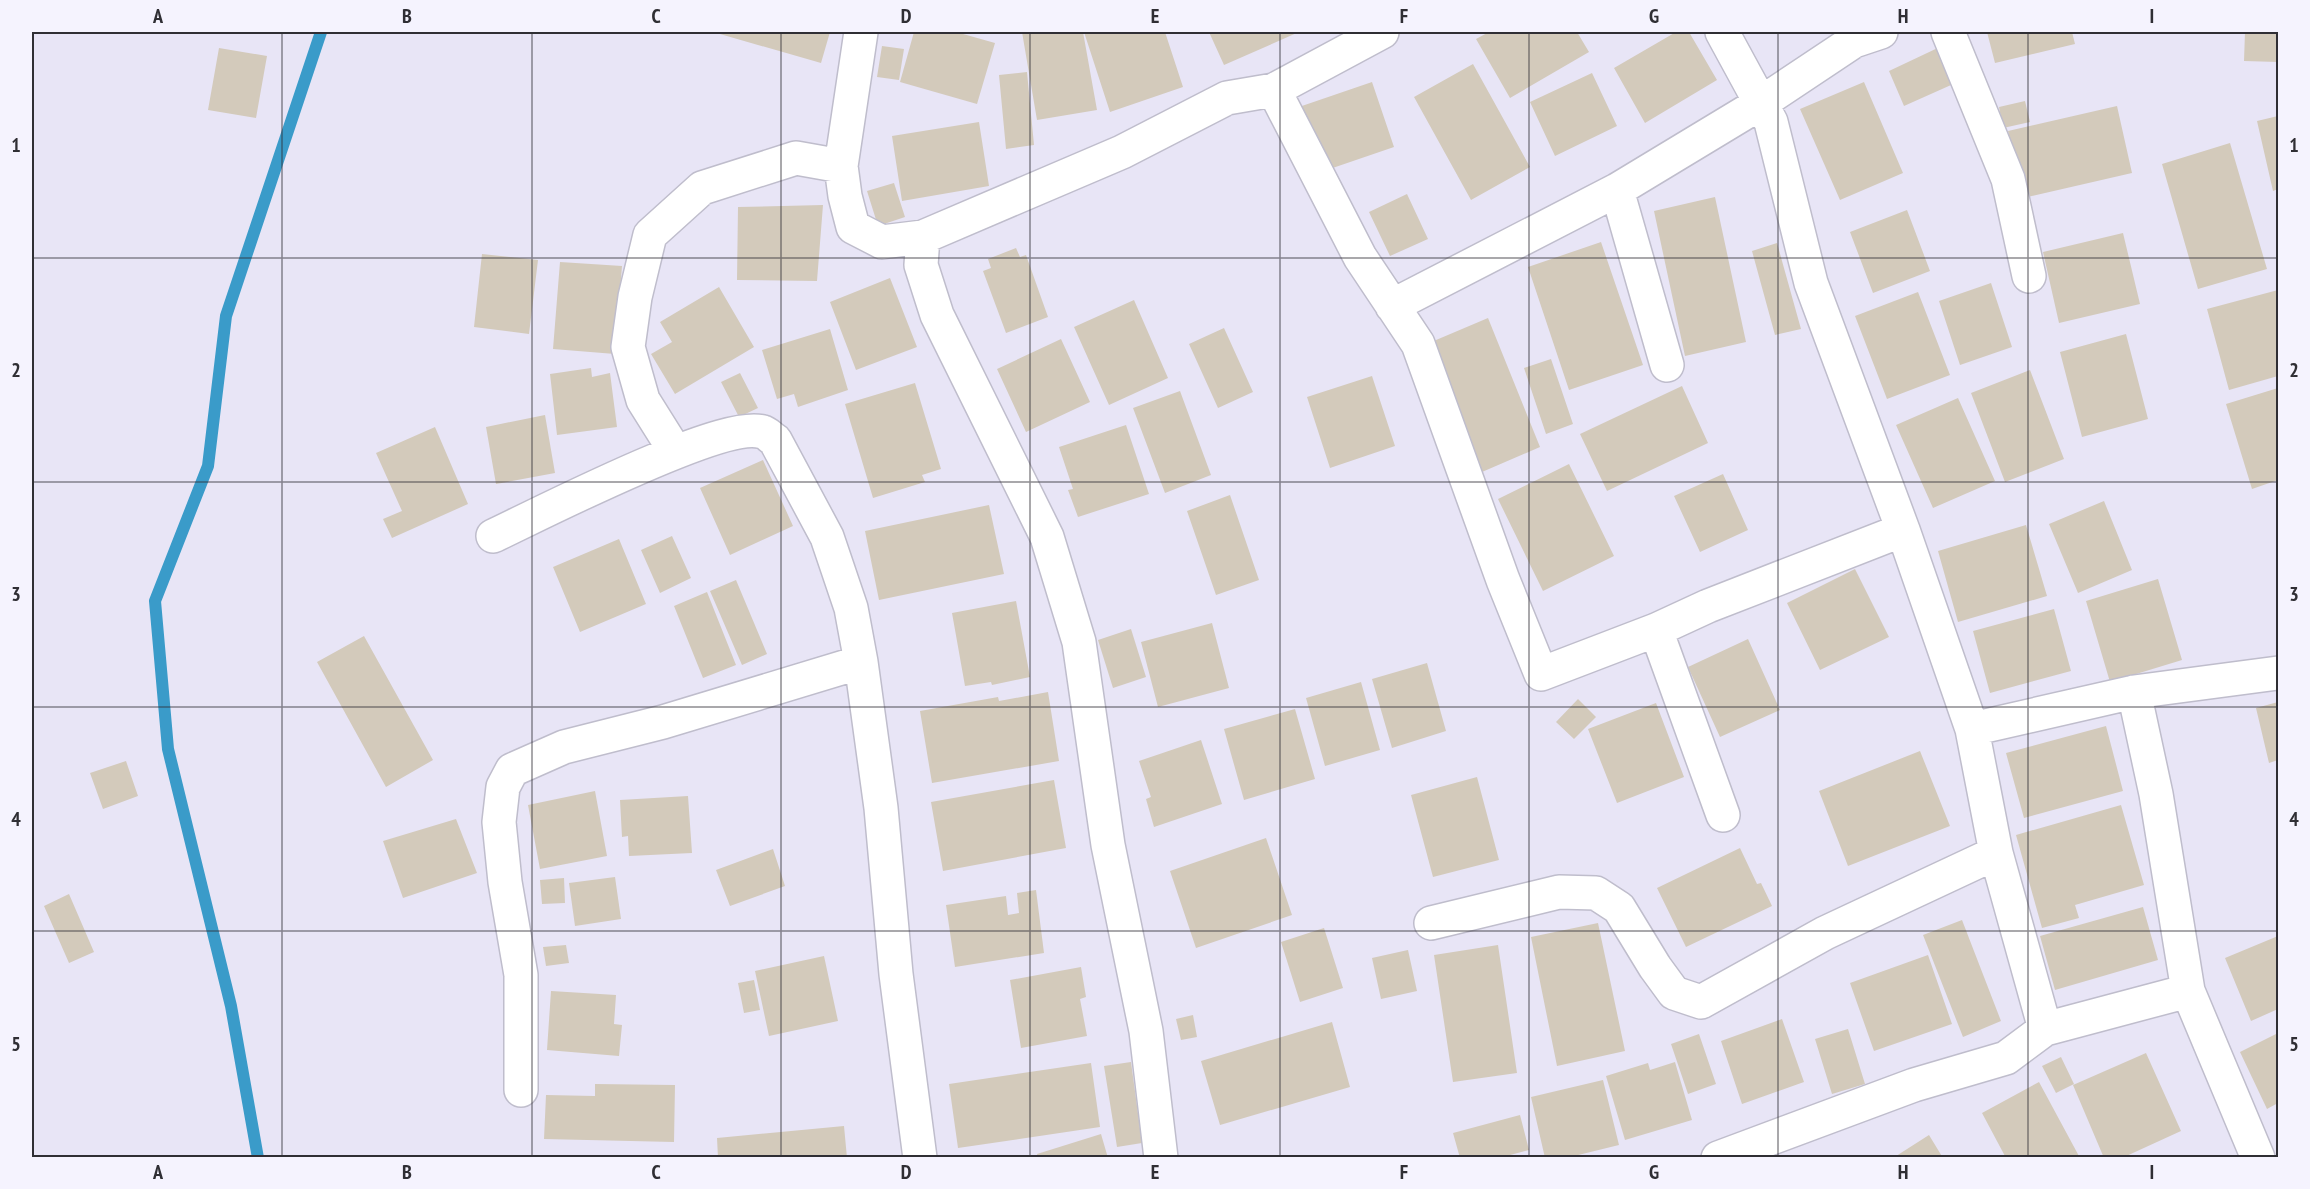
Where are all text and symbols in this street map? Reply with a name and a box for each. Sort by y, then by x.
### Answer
text: A [152,3,164,29]
text: B [402,3,412,29]
text: C [651,3,661,29]
text: D [901,3,912,29]
text: E [1151,3,1159,29]
text: F [1400,3,1408,29]
text: G [1649,3,1659,29]
text: H [1898,3,1908,29]
text: I [2150,3,2154,29]
text: 1 [11,132,21,158]
text: 1 [2289,132,2299,158]
text: 2 [11,357,21,383]
text: 2 [2289,357,2299,383]
text: 3 [11,581,21,607]
text: 3 [2289,581,2299,607]
text: 4 [11,806,21,832]
text: 4 [2289,806,2299,832]
text: 5 [11,1031,21,1057]
text: 5 [2289,1031,2299,1057]
text: A [152,1159,164,1185]
text: B [402,1159,412,1185]
text: C [651,1159,661,1185]
text: D [901,1159,912,1185]
text: E [1151,1159,1159,1185]
text: F [1400,1159,1408,1185]
text: G [1649,1159,1659,1185]
text: H [1898,1159,1908,1185]
text: I [2150,1159,2154,1185]

